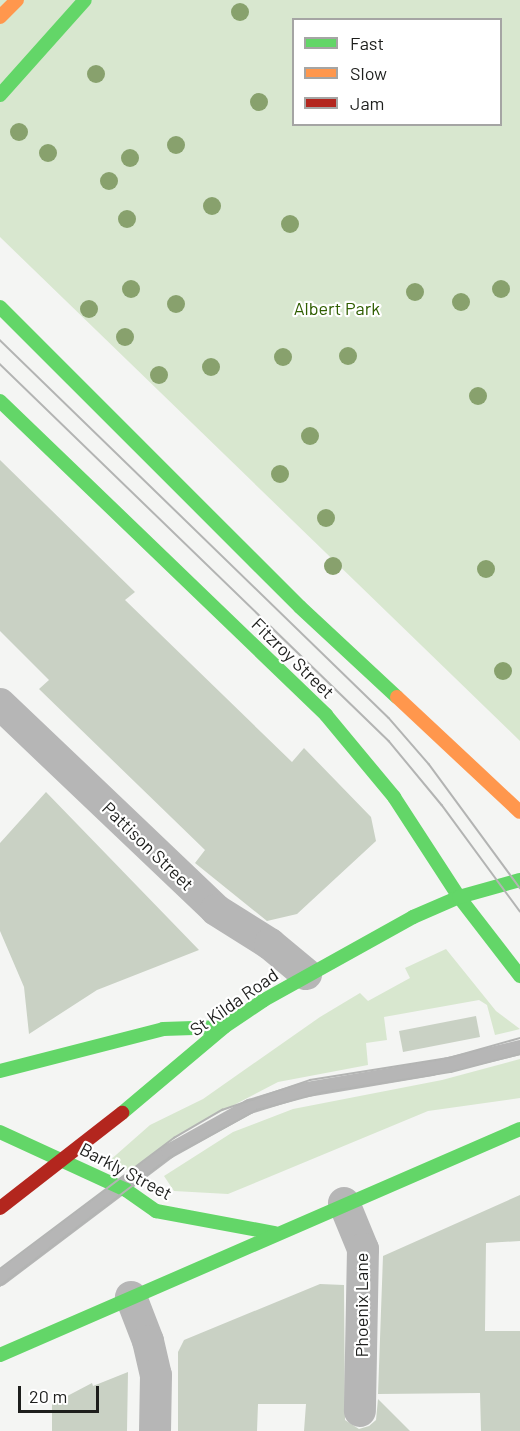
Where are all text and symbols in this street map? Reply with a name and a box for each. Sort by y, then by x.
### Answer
legend [292,18,502,126]
text: Fast [350,32,384,54]
text: Slow [350,62,387,84]
text: Jam [350,92,384,114]
park label: Albert Park [294,297,380,319]
street label: Fitzroy Street [247,613,339,703]
street label: Pattison Street [98,797,198,895]
street label: St Kilda Road [186,964,282,1040]
street label: Barkly Street [76,1138,176,1204]
street label: Phoenix Lane [350,1253,372,1357]
scale bar [21,1374,102,1412]
text: 20 m [29,1385,67,1407]

